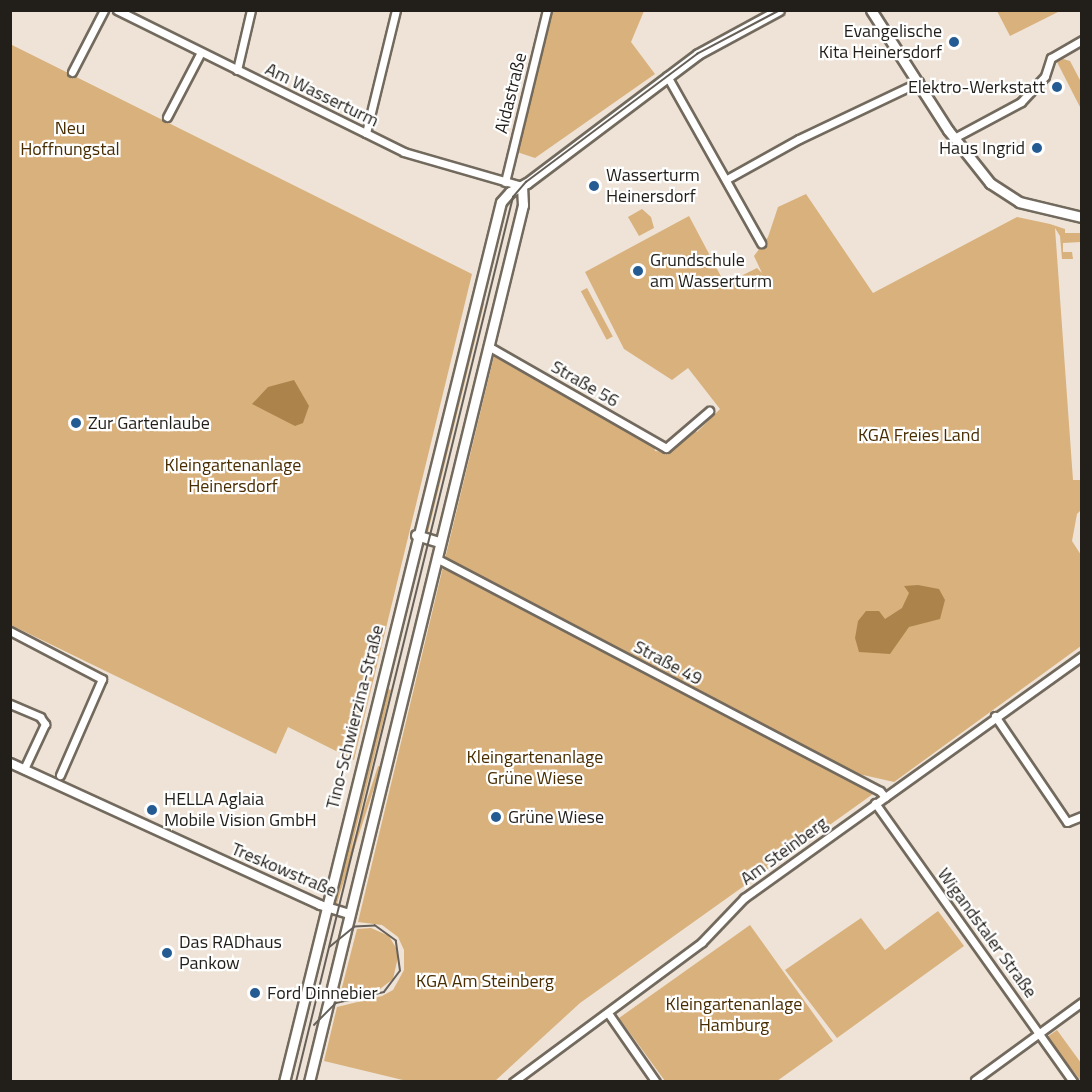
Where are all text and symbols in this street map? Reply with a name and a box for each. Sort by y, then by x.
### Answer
place label: Evangelische Kita Heinersdorf [819,21,942,63]
marker: Evangelische Kita Heinersdorf [947,35,961,49]
street label: Aidastraße [491,50,531,136]
street label: Am Wasserturm [262,58,382,132]
place label: Elektro-Werkstatt [908,76,1045,98]
marker: Elektro-Werkstatt [1050,80,1064,94]
park label: Neu Hoffnungstal [20,118,120,160]
place label: Haus Ingrid [939,137,1025,159]
marker: Haus Ingrid [1030,141,1044,155]
place label: Wasserturm Heinersdorf [606,165,700,207]
marker: Wasserturm Heinersdorf [587,179,601,193]
place label: Grundschule am Wasserturm [650,250,772,292]
marker: Grundschule am Wasserturm [631,264,645,278]
street label: Straße 56 [547,356,623,412]
place label: Zur Gartenlaube [88,412,210,434]
marker: Zur Gartenlaube [69,416,83,430]
park label: KGA Freies Land [858,424,980,446]
park label: Kleingartenanlage Heinersdorf [165,455,301,498]
street label: Tino-Schwierzina-Straße [322,623,388,811]
street label: Straße 49 [630,636,706,690]
park label: Kleingartenanlage Grüne Wiese [467,747,603,789]
place label: HELLA Aglaia Mobile Vision GmbH [164,789,317,832]
marker: HELLA Aglaia Mobile Vision GmbH [145,803,159,817]
place label: Grüne Wiese [508,806,604,828]
marker: Grüne Wiese [489,810,503,824]
street label: Am Steinberg [736,812,832,890]
street label: Treskowstraße [228,838,340,902]
street label: Wigandstaler Straße [933,864,1041,1002]
place label: Das RADhaus Pankow [179,932,282,974]
marker: Das RADhaus Pankow [160,946,174,960]
park label: KGA Am Steinberg [416,970,554,992]
place label: Ford Dinnebier [267,982,378,1004]
marker: Ford Dinnebier [248,986,262,1000]
park label: Kleingartenanlage Hamburg [666,994,802,1036]

